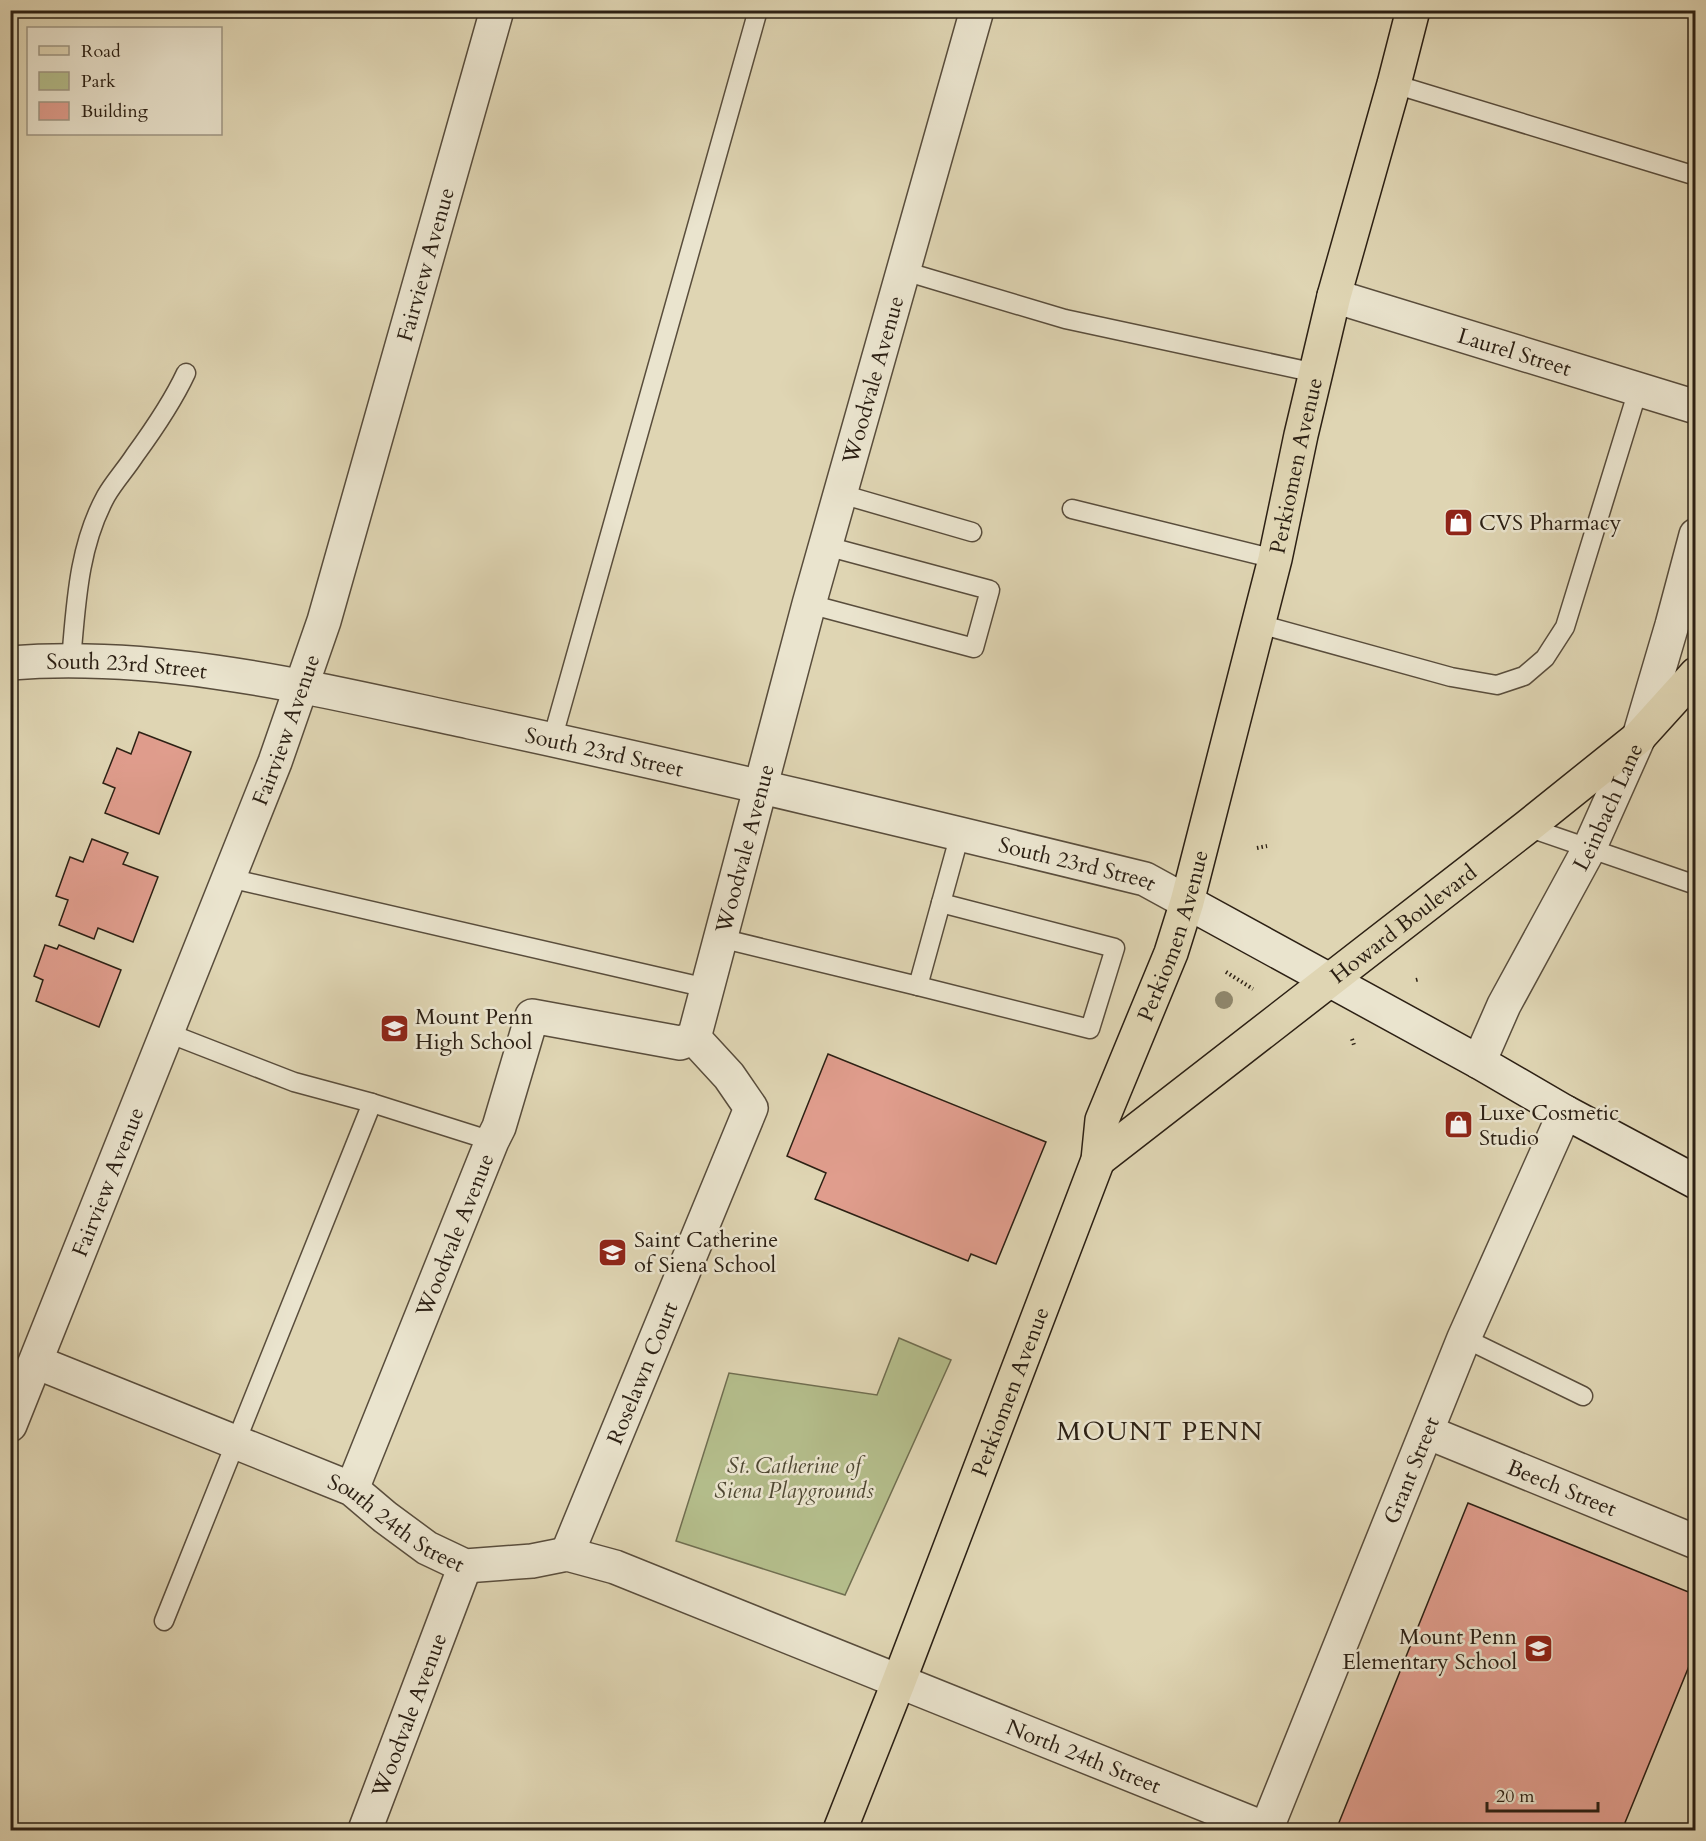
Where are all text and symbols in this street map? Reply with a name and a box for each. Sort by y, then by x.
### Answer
legend [27,27,222,135]
text: Road [81,39,121,64]
text: Park [81,69,116,94]
text: Building [81,99,149,124]
street label: Fairview Avenue [390,184,462,345]
street label: Woodvale Avenue [835,292,911,468]
street label: Laurel Street [1454,321,1575,384]
street label: Perkiomen Avenue [1263,375,1330,557]
shop icon: CVS Pharmacy [1442,506,1474,538]
place label: CVS Pharmacy [1479,508,1622,538]
street label: South 23rd Street [46,647,209,687]
street label: Fairview Avenue [245,650,327,810]
street label: South 23rd Street [522,720,686,785]
street label: Leinbach Lane [1566,739,1650,876]
street label: Woodvale Avenue [708,761,782,937]
street label: South 23rd Street [995,830,1161,898]
street label: Perkiomen Avenue [1130,847,1216,1026]
street label: Howard Boulevard [1324,857,1483,991]
place label: Mount Penn High School [415,1002,534,1057]
school or university icon: Mount Penn High School [378,1013,410,1045]
place label: Luxe Cosmetic Studio [1479,1098,1619,1153]
street label: Fairview Avenue [65,1103,152,1261]
shop icon: Luxe Cosmetic Studio [1442,1109,1474,1141]
street label: Woodvale Avenue [409,1149,501,1322]
place label: Saint Catherine of Siena School [634,1225,778,1280]
school or university icon: Saint Catherine of Siena School [597,1236,629,1268]
street label: Roselawn Court [600,1297,685,1449]
street label: Perkiomen Avenue [964,1303,1056,1481]
street label: Grant Street [1377,1412,1447,1529]
district label: MOUNT PENN [1056,1414,1264,1449]
park label: St. Catherine of Siena Playgrounds [714,1451,874,1506]
street label: Beech Street [1502,1452,1621,1524]
street label: South 24th Street [323,1467,469,1580]
place label: Mount Penn Elementary School [1342,1622,1517,1677]
street label: Woodvale Avenue [364,1629,454,1803]
school or university icon: Mount Penn Elementary School [1522,1633,1554,1665]
street label: North 24th Street [1002,1712,1165,1801]
scale bar [1487,1775,1598,1813]
text: 20 m [1496,1784,1535,1809]

